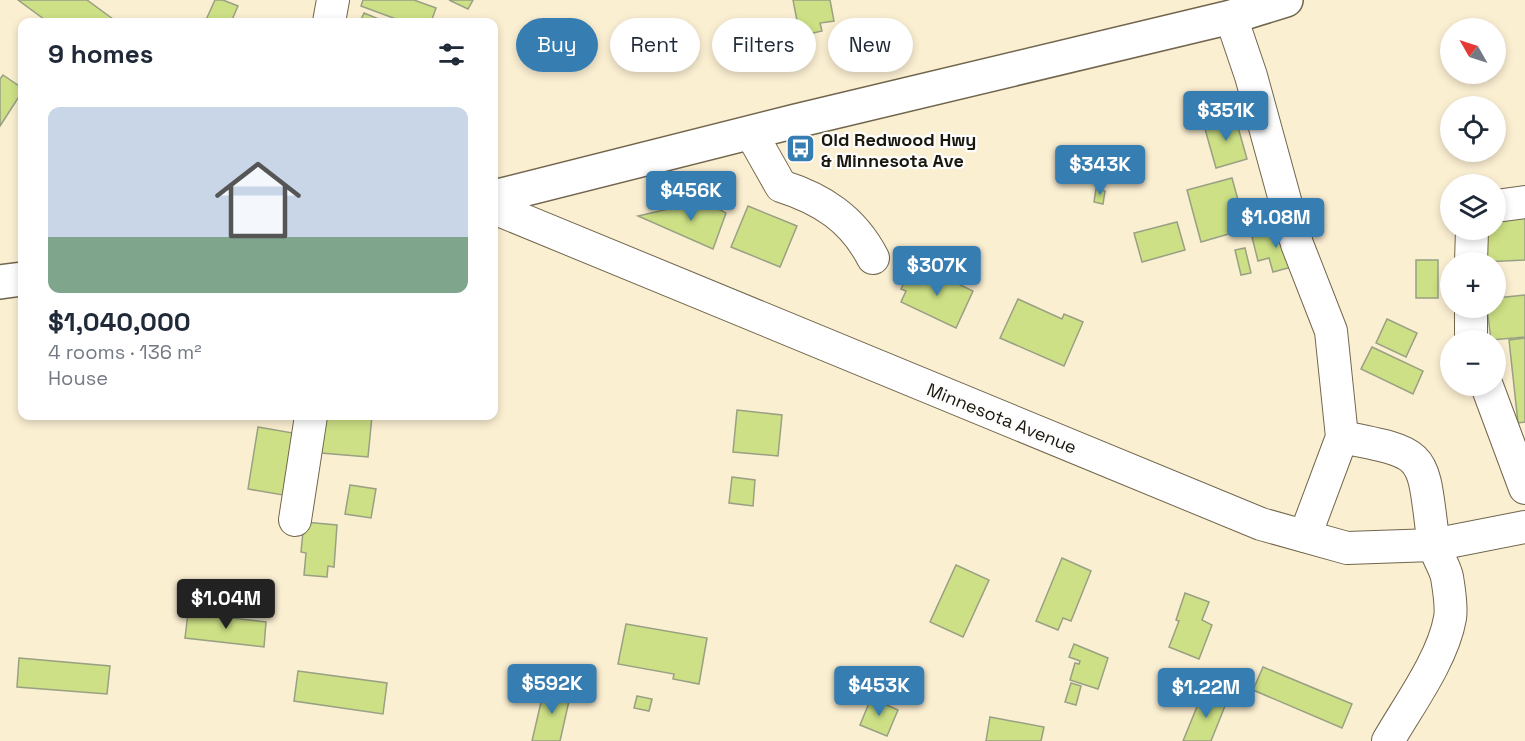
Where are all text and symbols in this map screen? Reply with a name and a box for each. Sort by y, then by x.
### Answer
chip: Buy [516,18,598,72]
chip: Rent [610,18,700,72]
chip: Filters [712,18,816,72]
chip: New [828,18,913,72]
north arrow [1440,18,1506,84]
map controls [1440,18,1506,396]
text: 9 homes [48,37,153,71]
icon: filters [435,38,468,71]
pin: $351K [1184,91,1268,142]
button: locate [1440,96,1506,162]
text: $351K [1197,97,1255,123]
place label: Old Redwood Hwy & Minnesota Ave [821,128,976,172]
bus stop icon: Old Redwood Hwy & Minnesota Ave [784,133,816,165]
pin: $343K [1058,145,1142,196]
icon: home [204,146,312,254]
text: $343K [1069,151,1131,177]
pin: $456K [649,171,733,222]
button: layers [1440,174,1506,240]
text: $456K [660,177,722,203]
pin: $1.08M [1227,198,1325,249]
text: $1.08M [1241,204,1311,230]
pin: $307K [895,246,979,297]
text: $307K [907,252,967,278]
button: + [1440,252,1506,318]
text: $1,040,000 [48,305,191,339]
button: − [1440,330,1506,396]
text: 4 rooms · 136 m² [48,339,202,365]
text: House [48,365,108,391]
street label: Minnesota Avenue [924,377,1080,459]
pin: $1.04M [177,579,275,630]
text: $1.04M [191,585,261,611]
pin: $592K [510,664,594,715]
pin: $453K [837,666,921,717]
pin: $1.22M [1157,668,1255,719]
text: $592K [522,670,582,696]
text: $453K [848,672,910,698]
text: $1.22M [1172,674,1240,700]

